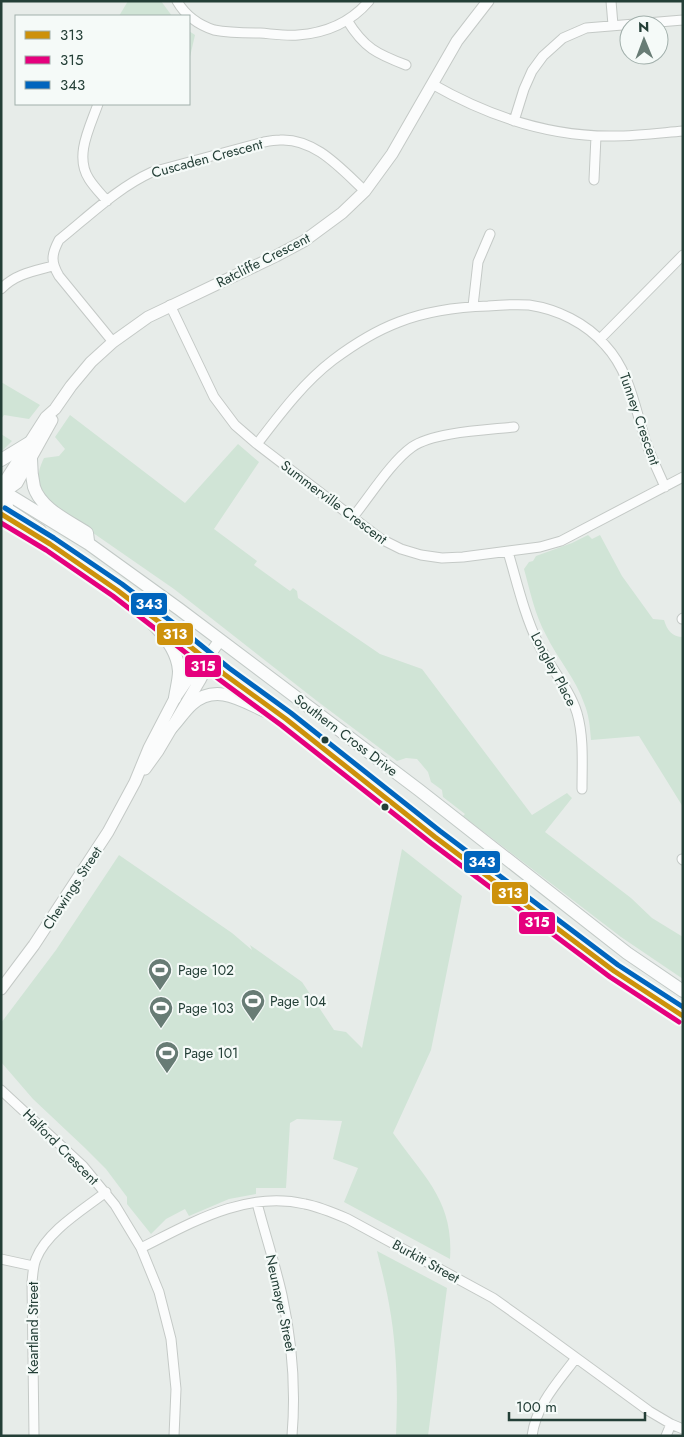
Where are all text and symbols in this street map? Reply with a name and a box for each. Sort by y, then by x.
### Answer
legend [15,15,190,105]
north arrow [619,15,669,65]
text: N [638,17,650,37]
text: 313 [60,24,83,46]
text: 315 [60,49,83,71]
text: 343 [60,74,85,96]
street label: Cuscaden Crescent [149,133,265,182]
street label: Ratcliffe Crescent [213,228,314,292]
street label: Tunney Crescent [615,370,665,468]
street label: Summerville Crescent [277,455,392,549]
line badge: 343 [130,592,168,616]
text: 343 [135,594,163,614]
line badge: 313 [156,622,194,646]
text: 313 [163,624,188,644]
street label: Longley Place [526,628,582,710]
line badge: 315 [184,654,222,678]
text: 315 [191,656,215,676]
street label: Southern Cross Drive [290,689,402,781]
unlabelled marker [320,735,330,745]
unlabelled marker [380,802,390,812]
street label: Chewings Street [38,842,107,934]
line badge: 343 [463,850,501,874]
text: 343 [468,852,496,872]
line badge: 313 [491,881,529,905]
text: 313 [498,883,523,903]
line badge: 315 [518,911,556,935]
text: 315 [525,912,549,932]
sports icon: Page 102 [147,957,173,991]
place label: Page 102 [178,960,234,980]
sports icon: Page 104 [240,988,266,1022]
place label: Page 104 [270,991,326,1011]
sports icon: Page 103 [148,995,174,1029]
place label: Page 103 [178,998,234,1018]
sports icon: Page 101 [154,1040,180,1074]
place label: Page 101 [184,1043,238,1063]
street label: Halford Crescent [18,1104,104,1190]
street label: Burkitt Street [389,1234,464,1288]
street label: Neumayer Street [261,1253,301,1354]
street label: Keartland Street [23,1281,43,1374]
scale bar [509,1390,645,1422]
text: 100 m [516,1396,557,1418]

